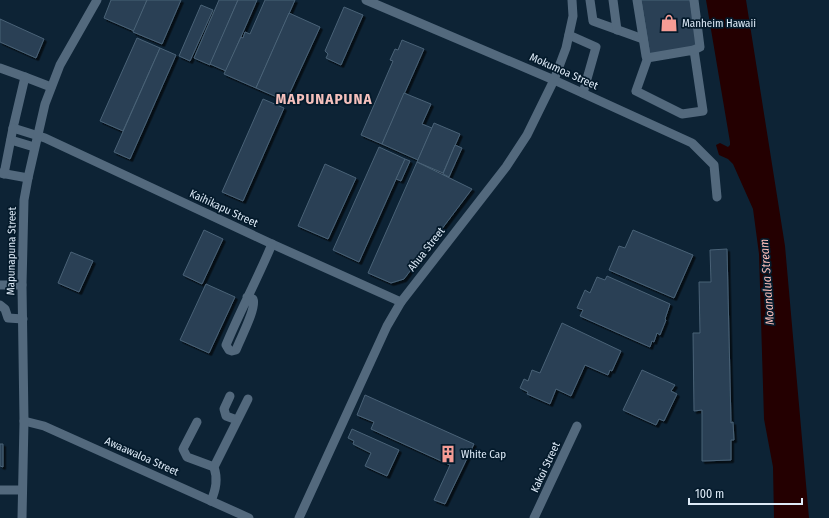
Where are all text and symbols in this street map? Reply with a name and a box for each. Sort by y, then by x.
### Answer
shop icon: Manheim Hawaii [659,13,679,33]
place label: Manheim Hawaii [682,17,756,30]
street label: Mokumoa Street [528,51,600,93]
district label: MAPUNAPUNA [275,90,373,108]
street label: Kaihikapu Street [187,187,260,230]
street label: Mapunapuna Street [4,206,19,295]
street label: Ahua Street [405,224,448,274]
water label: Moanalua Stream [757,238,777,326]
street label: Awaawaloa Street [103,434,181,479]
street label: Kakoi Street [528,439,563,495]
building icon: White Cap [438,444,458,464]
place label: White Cap [461,448,506,461]
scale bar [689,480,802,506]
text: 100 m [695,487,724,501]

